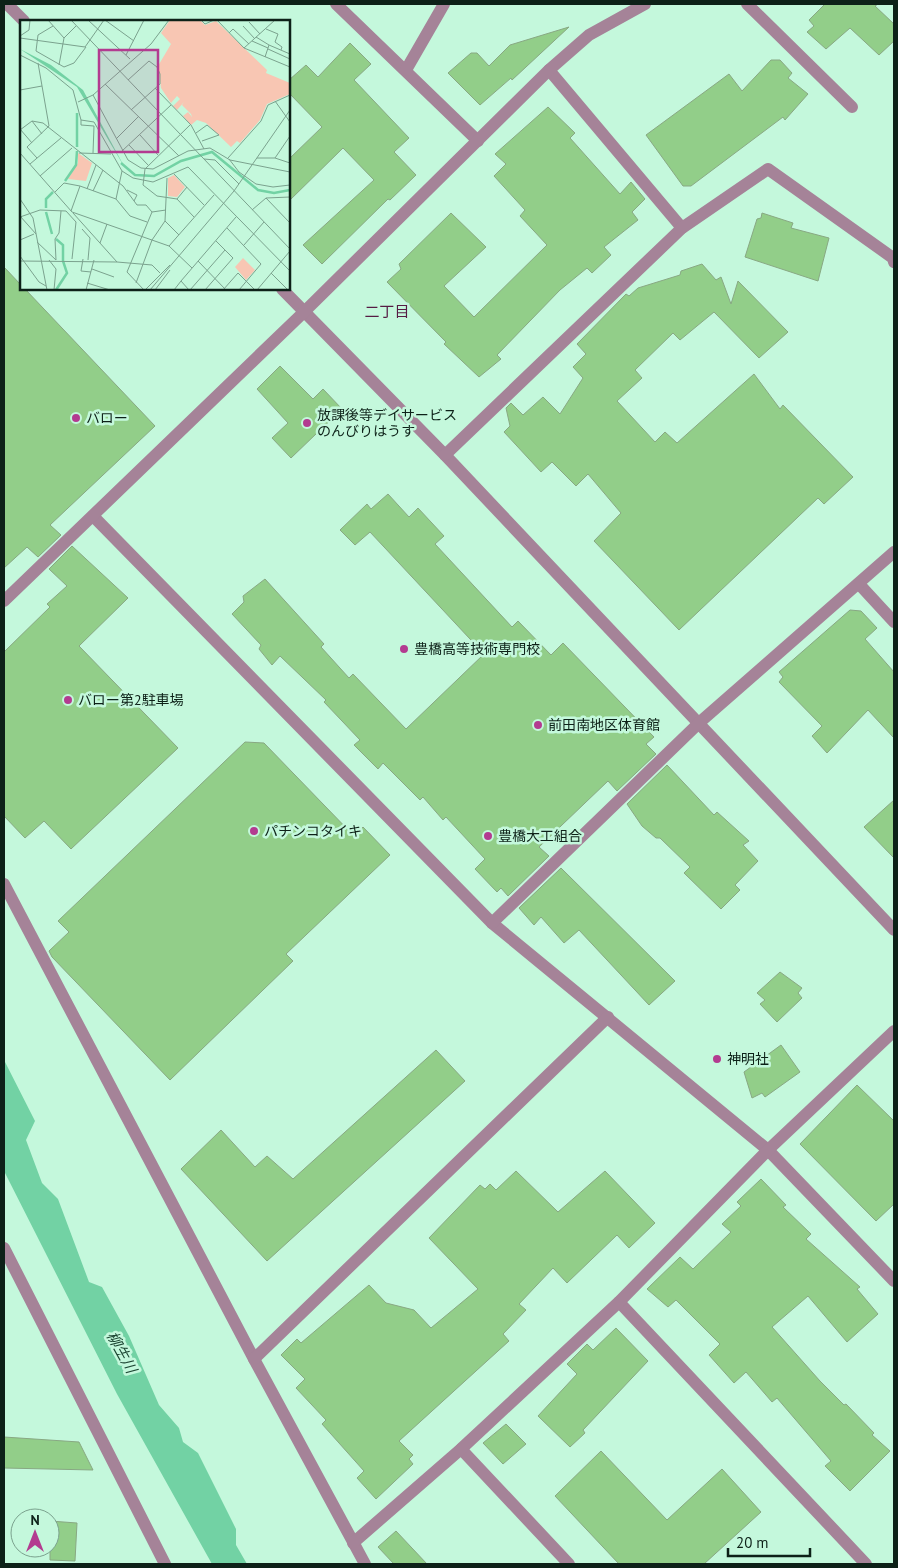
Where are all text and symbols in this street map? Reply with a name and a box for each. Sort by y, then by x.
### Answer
inset map [20,20,290,290]
district label: 二丁目 [364,302,410,321]
place label: 放課後等デイサービス のんびりはうす [317,406,457,440]
place label: バロー [86,409,128,427]
marker: バロー [70,412,82,424]
marker: 放課後等デイサービス のんびりはうす [301,417,313,429]
place label: 豊橋高等技術専門校 [414,640,540,658]
marker: 豊橋高等技術専門校 [398,643,410,655]
place label: バロー第2駐車場 [78,691,184,709]
marker: バロー第2駐車場 [62,694,74,706]
place label: 前田南地区体育館 [548,716,660,734]
marker: 前田南地区体育館 [532,719,544,731]
place label: パチンコタイキ [264,822,362,840]
marker: パチンコタイキ [248,825,260,837]
place label: 豊橋大工組合 [498,827,582,845]
marker: 豊橋大工組合 [482,830,494,842]
place label: 神明社 [727,1050,769,1068]
marker: 神明社 [711,1053,723,1065]
water label: 柳生川 [103,1328,142,1378]
north arrow [10,1508,60,1558]
text: N [30,1511,40,1529]
scale bar [728,1526,810,1558]
text: 20 m [736,1533,769,1552]

